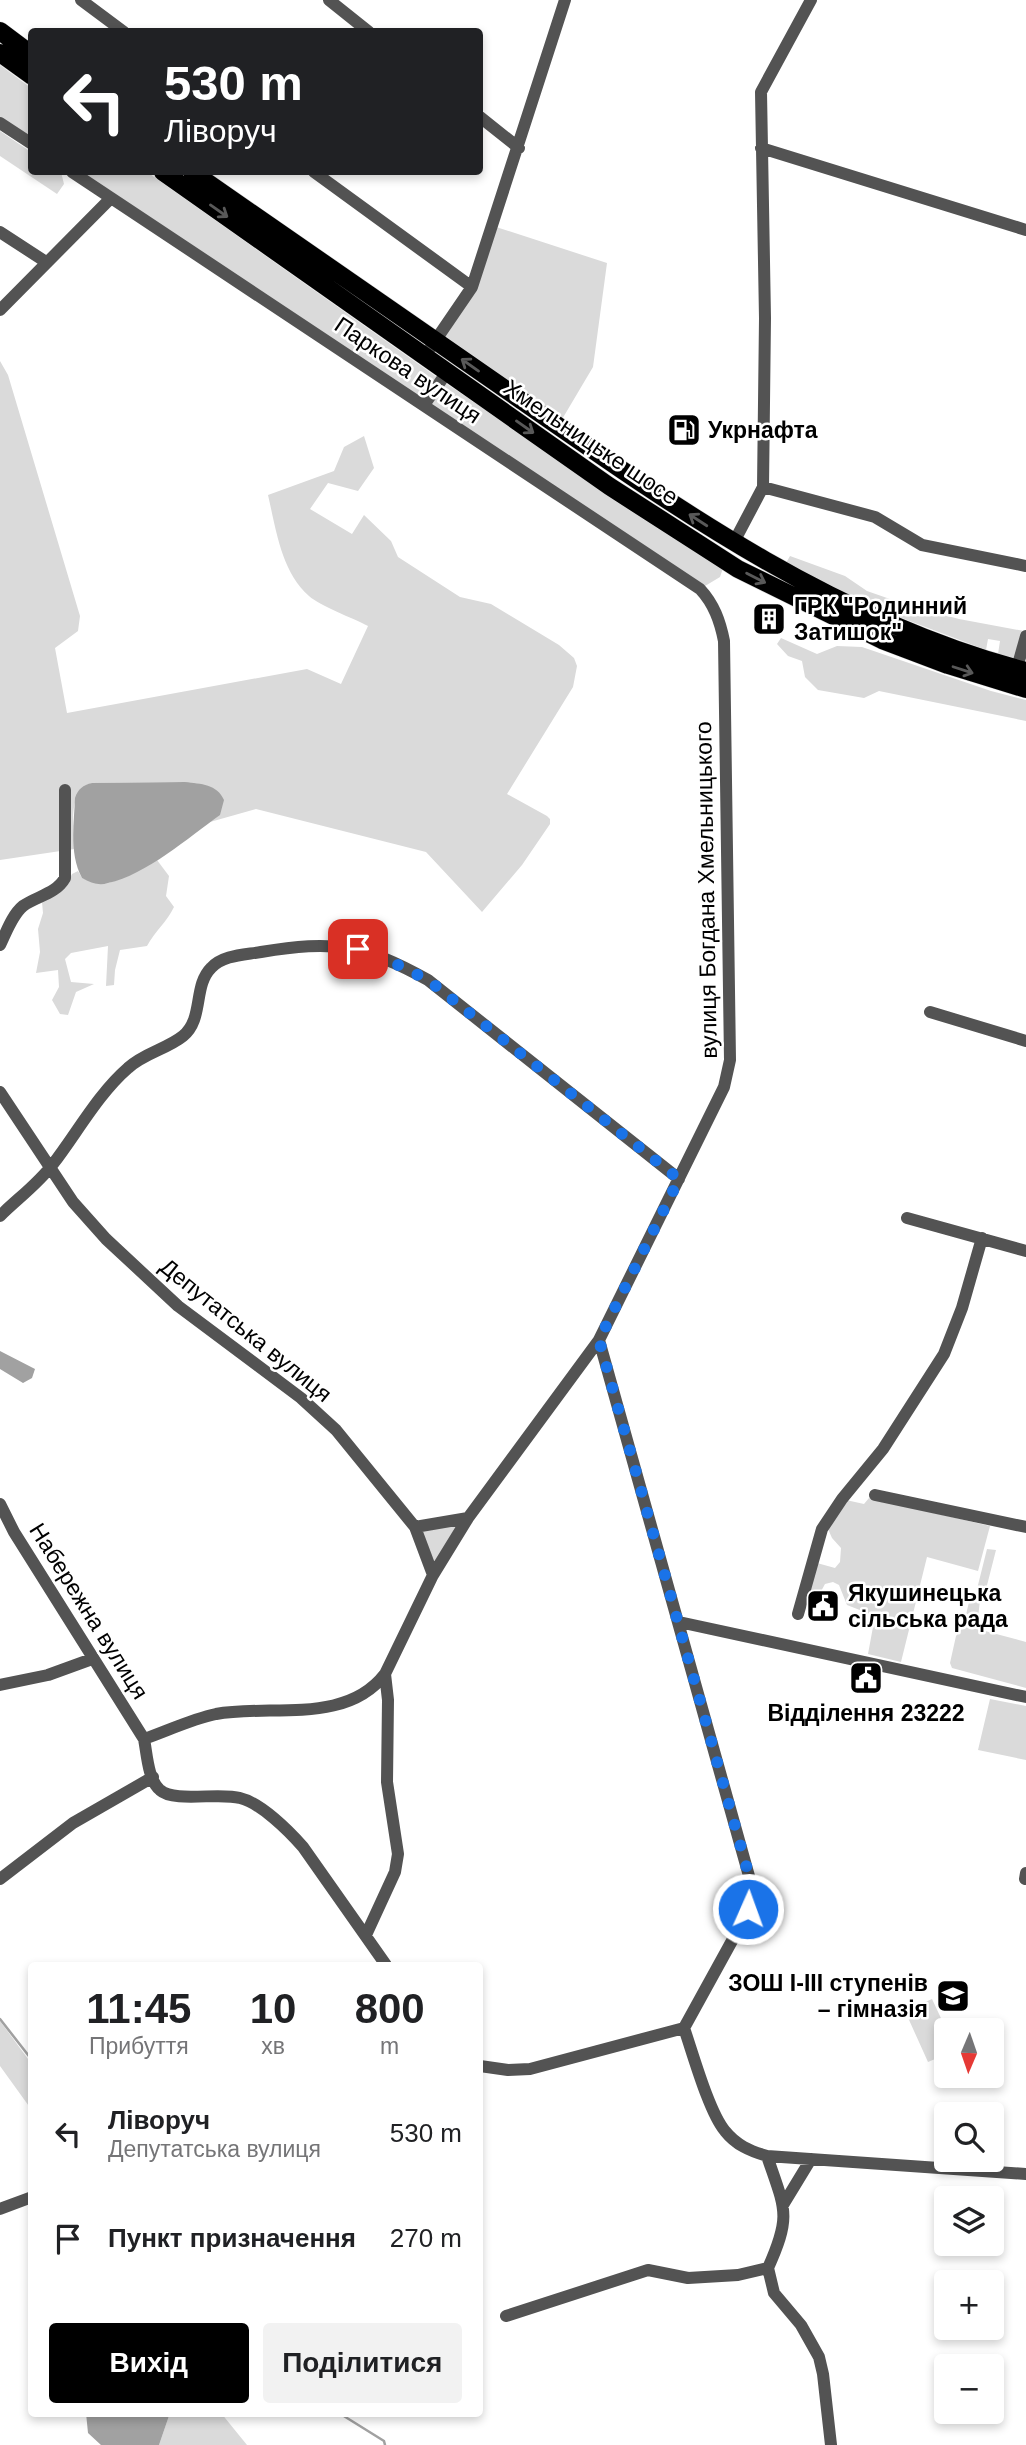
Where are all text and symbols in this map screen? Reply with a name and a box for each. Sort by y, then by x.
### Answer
icon: left [49,56,140,147]
text: 530 m [164,56,303,110]
text: Ліворуч [164,113,277,149]
one-way arrow [209,204,228,218]
street label: Паркова вулиця [330,311,486,429]
one-way arrow [461,358,480,372]
street label: Хмельницьке шосе [499,374,683,510]
fuel station icon: Укрнафта [665,411,703,449]
place label: Укрнафта [708,417,818,443]
one-way arrow [515,420,534,434]
one-way arrow [689,513,708,528]
one-way arrow [745,572,766,585]
place label: ГРК "Родинний Затишок" [794,593,967,645]
building icon: ГРК "Родинний Затишок" [750,600,788,638]
one-way arrow [952,665,974,677]
street label: вулиця Богдана Хмельницького [690,721,722,1059]
pin [328,919,388,979]
icon: arrive [339,930,377,968]
street label: Депутатська вулиця [155,1253,337,1407]
street label: Набережна вулиця [24,1518,154,1704]
place label: Якушинецька сільська рада [848,1580,1008,1632]
public building icon: Якушинецька сільська рада [804,1587,842,1625]
public building icon: Відділення 23222 [847,1659,885,1697]
place label: Відділення 23222 [767,1700,965,1726]
position arrow [711,1872,785,1946]
place label: ЗОШ І-ІІІ ступенів – гімназія [728,1970,928,2022]
school or university icon: ЗОШ І-ІІІ ступенів – гімназія [934,1977,972,2015]
text: 11:45 [86,1985,191,2032]
text: 10 [250,1985,296,2032]
text: 800 [355,1985,425,2032]
north arrow [934,2018,1004,2088]
map controls [934,2018,1004,2424]
text: Прибуття [89,2033,189,2059]
text: хв [261,2033,285,2059]
text: m [380,2033,399,2059]
button: search [934,2102,1004,2172]
text: Ліворуч [108,2105,210,2135]
icon: left [49,2115,87,2153]
text: 530 m [390,2118,462,2148]
text: Депутатська вулиця [108,2136,321,2162]
button: layers [934,2186,1004,2256]
icon: arrive [49,2220,87,2258]
text: Пункт призначення [108,2223,356,2253]
text: 270 m [390,2223,462,2253]
button: + [934,2270,1004,2340]
button: Вихід [49,2323,249,2403]
button: Поділитися [263,2323,462,2403]
button: − [934,2354,1004,2424]

